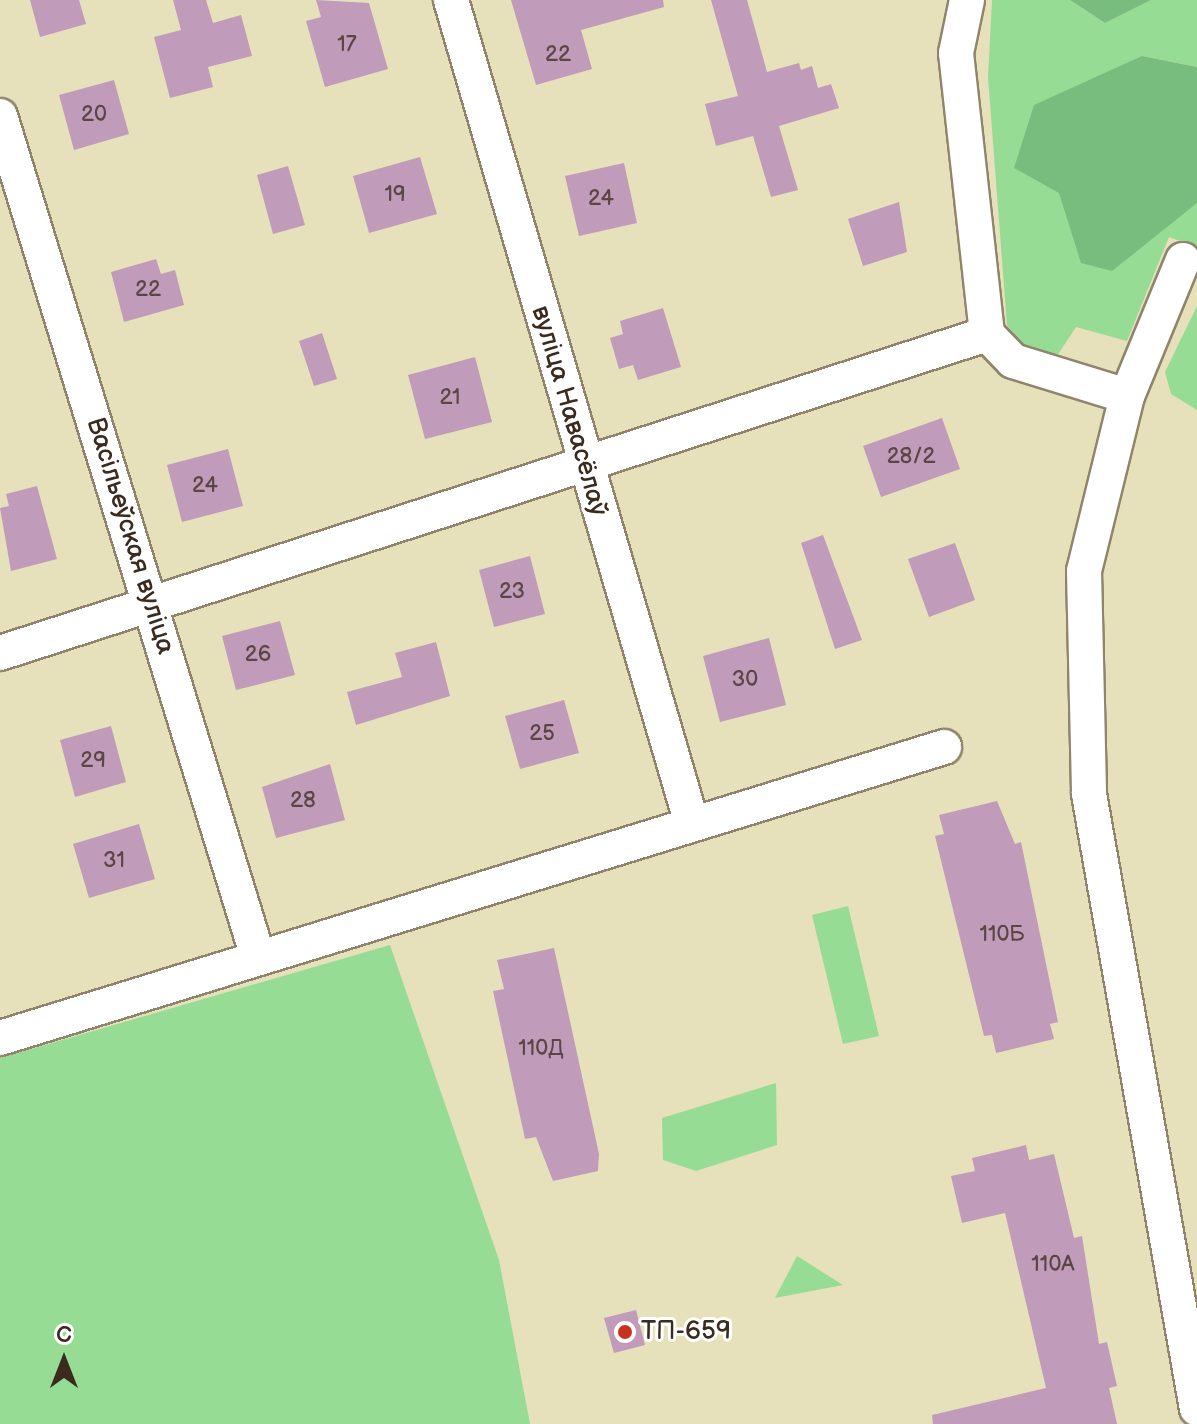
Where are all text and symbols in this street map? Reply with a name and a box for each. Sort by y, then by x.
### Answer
house number: 17 [337,32,357,58]
house number: 22 [545,42,571,68]
house number: 20 [81,102,107,128]
house number: 19 [384,182,406,208]
house number: 24 [588,186,614,212]
house number: 22 [135,277,161,303]
street label: вуліца Навасёлаў [524,302,614,520]
house number: 21 [439,385,461,411]
street label: Васільеўская вуліца [79,414,181,658]
house number: 28/2 [887,444,935,470]
house number: 24 [192,473,218,499]
house number: 23 [499,579,525,605]
house number: 26 [245,642,271,668]
house number: 30 [732,667,758,693]
house number: 25 [529,721,555,747]
house number: 29 [80,748,106,774]
house number: 28 [290,788,316,814]
house number: 31 [103,848,125,874]
house number: 110Б [979,922,1025,948]
house number: 110Д [518,1036,564,1062]
house number: 110А [1031,1252,1075,1278]
place label: ТП-659 [641,1316,731,1348]
north arrow [24,1320,104,1400]
text: С [56,1322,72,1349]
marker: ТП-659 [616,1323,634,1341]

